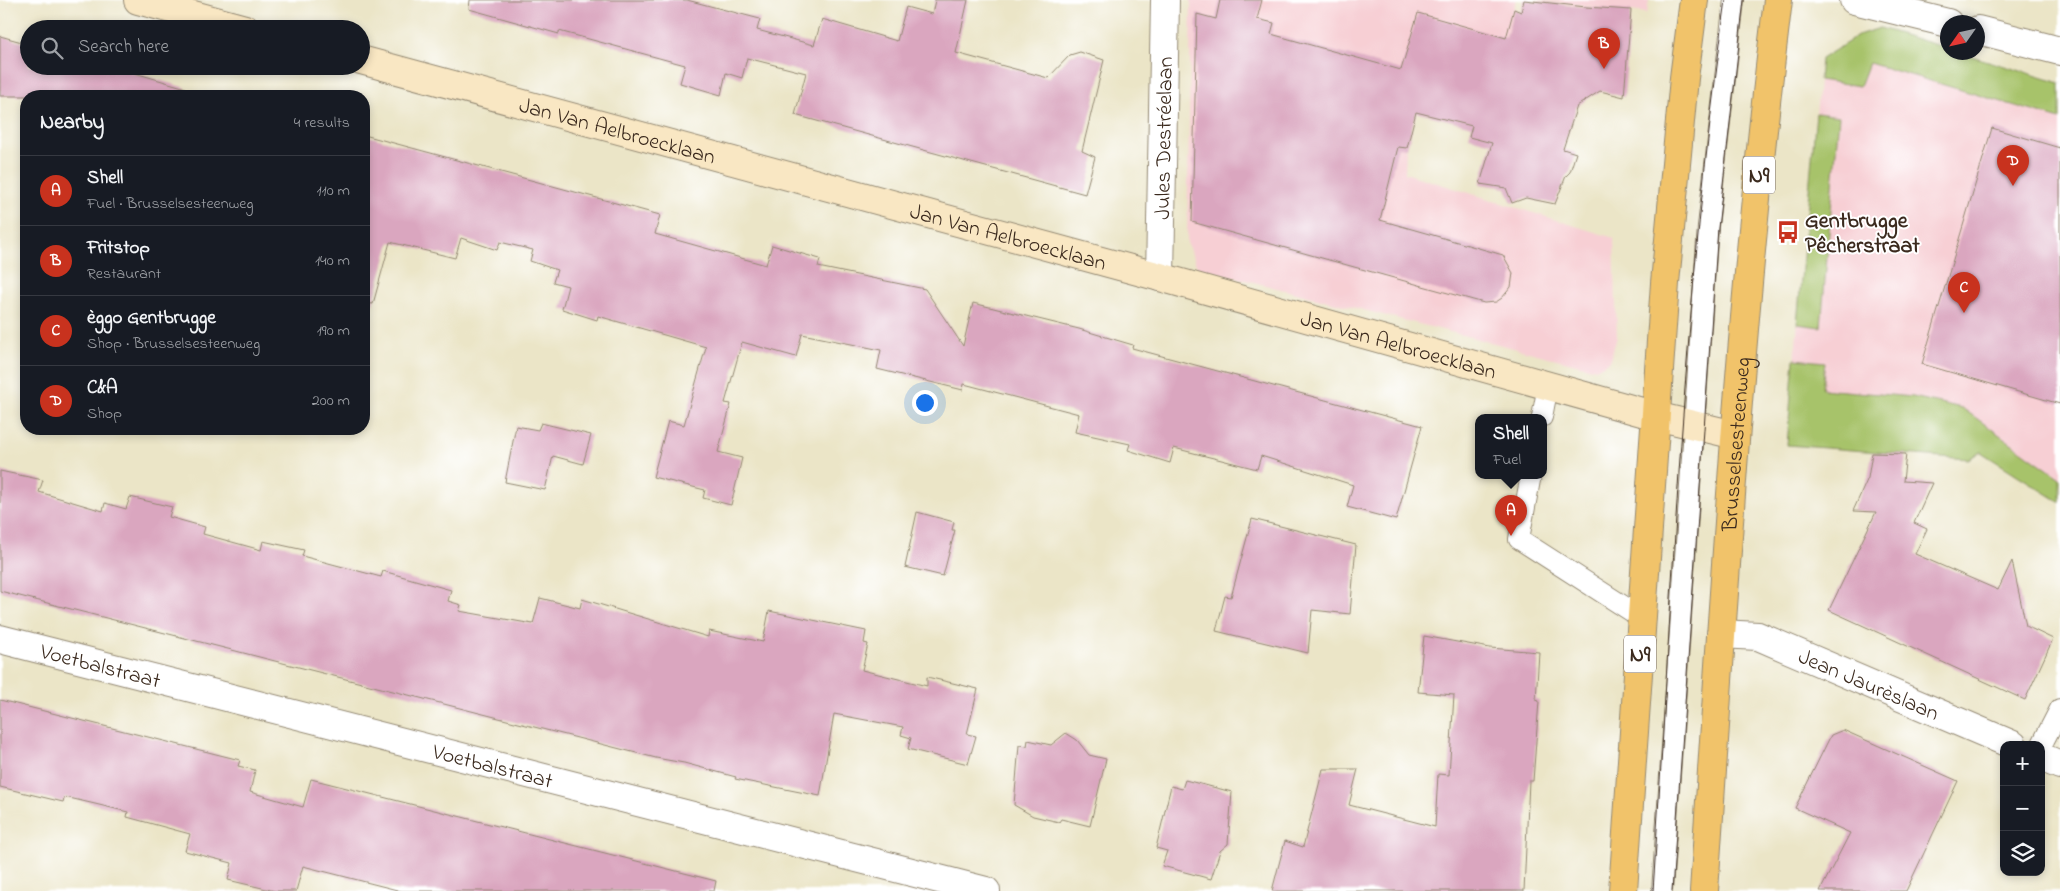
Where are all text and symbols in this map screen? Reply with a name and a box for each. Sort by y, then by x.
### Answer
north arrow [1940,15,1985,60]
search box [20,20,370,75]
pin: B [1588,28,1620,69]
icon: search [38,34,66,62]
text: Search here [78,34,169,61]
street label: Jules Destréelaan [1148,56,1183,220]
street label: Jan Van Aelbroecklaan [515,91,719,175]
text: Nearby [40,108,104,138]
text: 4 results [294,111,350,135]
pin: D [1997,145,2029,186]
road number: N9 [1743,156,1775,194]
text: Shell [87,165,123,192]
text: A [51,179,61,203]
text: 110 m [316,179,350,203]
text: Fuel · Brusselsesteenweg [87,192,254,216]
street label: Jan Van Aelbroecklaan [906,197,1110,281]
place label: Gentbrugge Pêcherstraat [1805,206,1920,263]
bus stop icon: Gentbrugge Pêcherstraat [1775,219,1801,245]
text: Fritstop [87,235,150,262]
text: B [51,249,61,273]
text: 140 m [315,249,350,273]
text: Restaurant [87,262,161,286]
pin: C [1948,272,1980,313]
street label: Jan Van Aelbroecklaan [1296,304,1500,390]
text: èggo Gentbrugge [87,305,216,332]
text: C [52,319,60,343]
text: 190 m [317,319,350,343]
text: Shop · Brusselsesteenweg [87,332,260,356]
street label: Brusselsesteenweg [1715,356,1762,533]
text: C&A [87,375,118,402]
text: D [50,389,62,413]
text: 200 m [312,389,350,413]
your location [912,390,938,416]
text: Shop [87,402,122,426]
popup [1475,414,1547,479]
text: Shell [1493,421,1529,448]
text: Fuel [1493,448,1521,472]
pin: A [1495,495,1527,536]
road number: N9 [1624,636,1656,672]
street label: Voetbalstraat [36,637,164,699]
street label: Jean Jaurèslaan [1793,642,1943,731]
street label: Voetbalstraat [428,737,556,799]
map controls [2000,741,2045,876]
button: + [2000,741,2045,786]
button: − [2000,786,2045,831]
button: layers [2000,831,2045,876]

